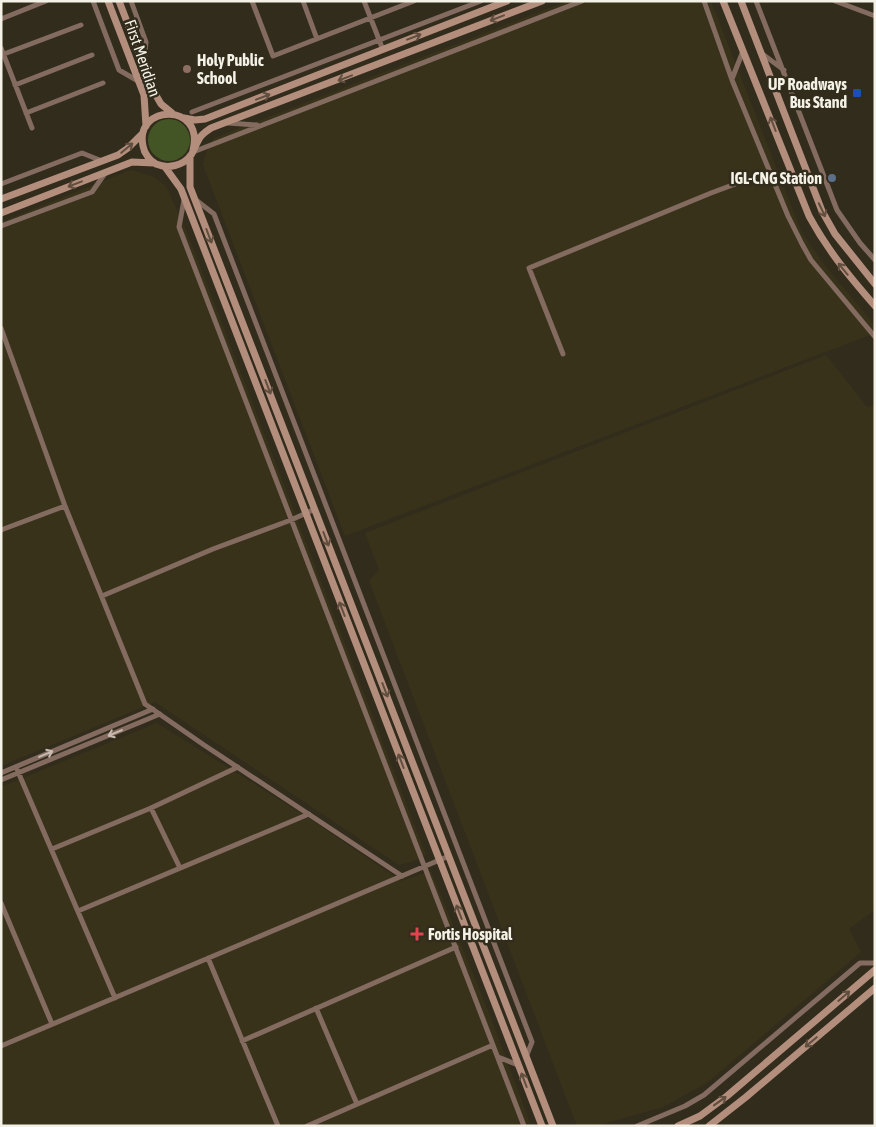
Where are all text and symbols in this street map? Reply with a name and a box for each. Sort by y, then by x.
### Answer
one-way arrow [490,14,505,23]
street label: First Meridian [121,17,165,99]
one-way arrow [406,32,421,42]
place label: Holy Public School [197,51,264,87]
marker: Holy Public School [181,63,193,75]
one-way arrow [338,74,353,83]
place label: UP Roadways Bus Stand [768,75,847,111]
marker: UP Roadways Bus Stand [851,87,863,99]
one-way arrow [255,92,270,101]
one-way arrow [767,117,777,132]
one-way arrow [120,142,133,153]
place label: IGL-CNG Station [730,169,822,187]
marker: IGL-CNG Station [826,172,838,184]
one-way arrow [68,180,83,189]
one-way arrow [817,202,827,217]
one-way arrow [205,228,214,243]
one-way arrow [838,263,849,276]
one-way arrow [264,379,273,394]
one-way arrow [322,531,332,546]
one-way arrow [337,602,346,617]
one-way arrow [381,682,390,698]
one-way arrow [108,728,123,738]
one-way arrow [38,749,53,758]
one-way arrow [395,754,405,769]
one-way arrow [454,905,463,921]
place label: Fortis Hospital [428,925,513,943]
marker: Fortis Hospital [410,927,424,941]
one-way arrow [837,991,850,1002]
one-way arrow [804,1037,817,1048]
one-way arrow [519,1073,528,1088]
one-way arrow [713,1096,726,1107]

